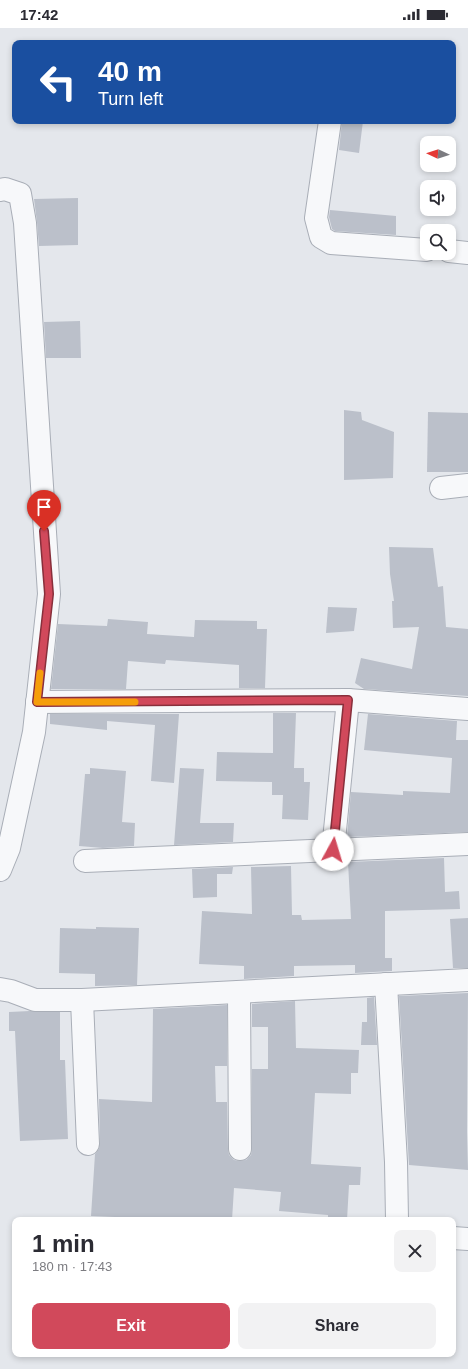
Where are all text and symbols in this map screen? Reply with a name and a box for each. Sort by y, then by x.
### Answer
text: 17:42 [20,6,58,23]
icon: left [32,56,84,108]
text: 40 m [98,56,162,87]
text: Turn left [98,89,163,109]
north arrow [420,136,456,172]
map controls [420,136,456,260]
button: sound [420,180,456,216]
button: search [420,224,456,260]
pin [27,490,61,531]
icon: arrive [33,496,55,518]
position arrow [312,829,354,871]
text: 1 min [32,1230,95,1257]
button: close [394,1230,436,1272]
text: 180 m · 17:43 [32,1259,112,1274]
button: Exit [32,1303,230,1349]
button: Share [238,1303,436,1349]

